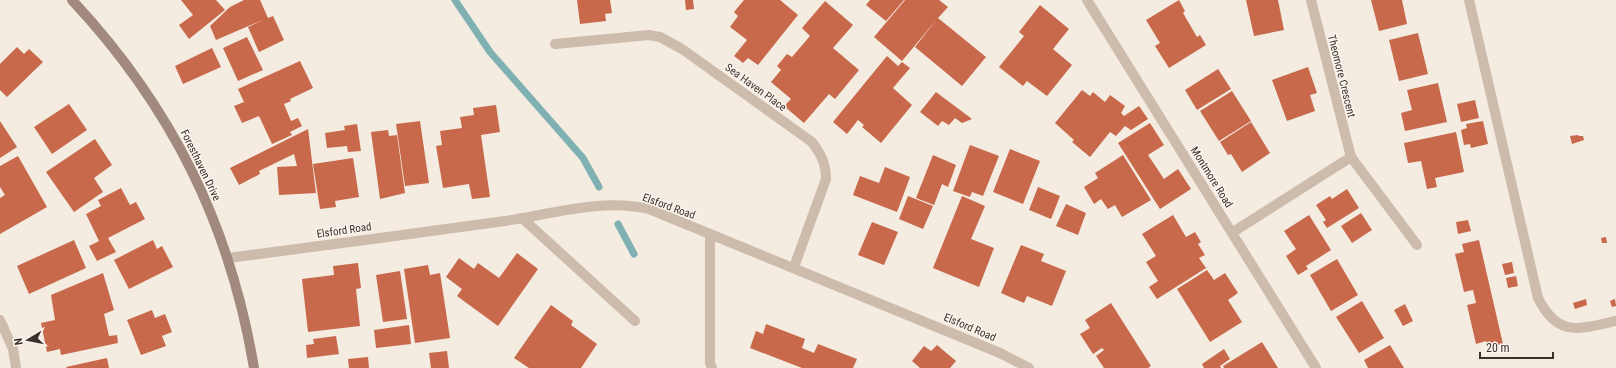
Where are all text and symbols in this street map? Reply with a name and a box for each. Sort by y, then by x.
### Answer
street label: Theomore Crescent [1325,33,1358,119]
street label: Sea Haven Place [723,61,789,114]
street label: Foresthaven Drive [178,128,223,203]
street label: Montmore Road [1188,144,1235,210]
street label: Elsford Road [641,191,697,222]
street label: Elsford Road [316,220,372,241]
street label: Elsford Road [942,311,998,344]
north arrow [8,320,48,360]
scale bar [1480,334,1553,360]
text: N [12,337,26,346]
text: 20 m [1486,341,1510,355]

